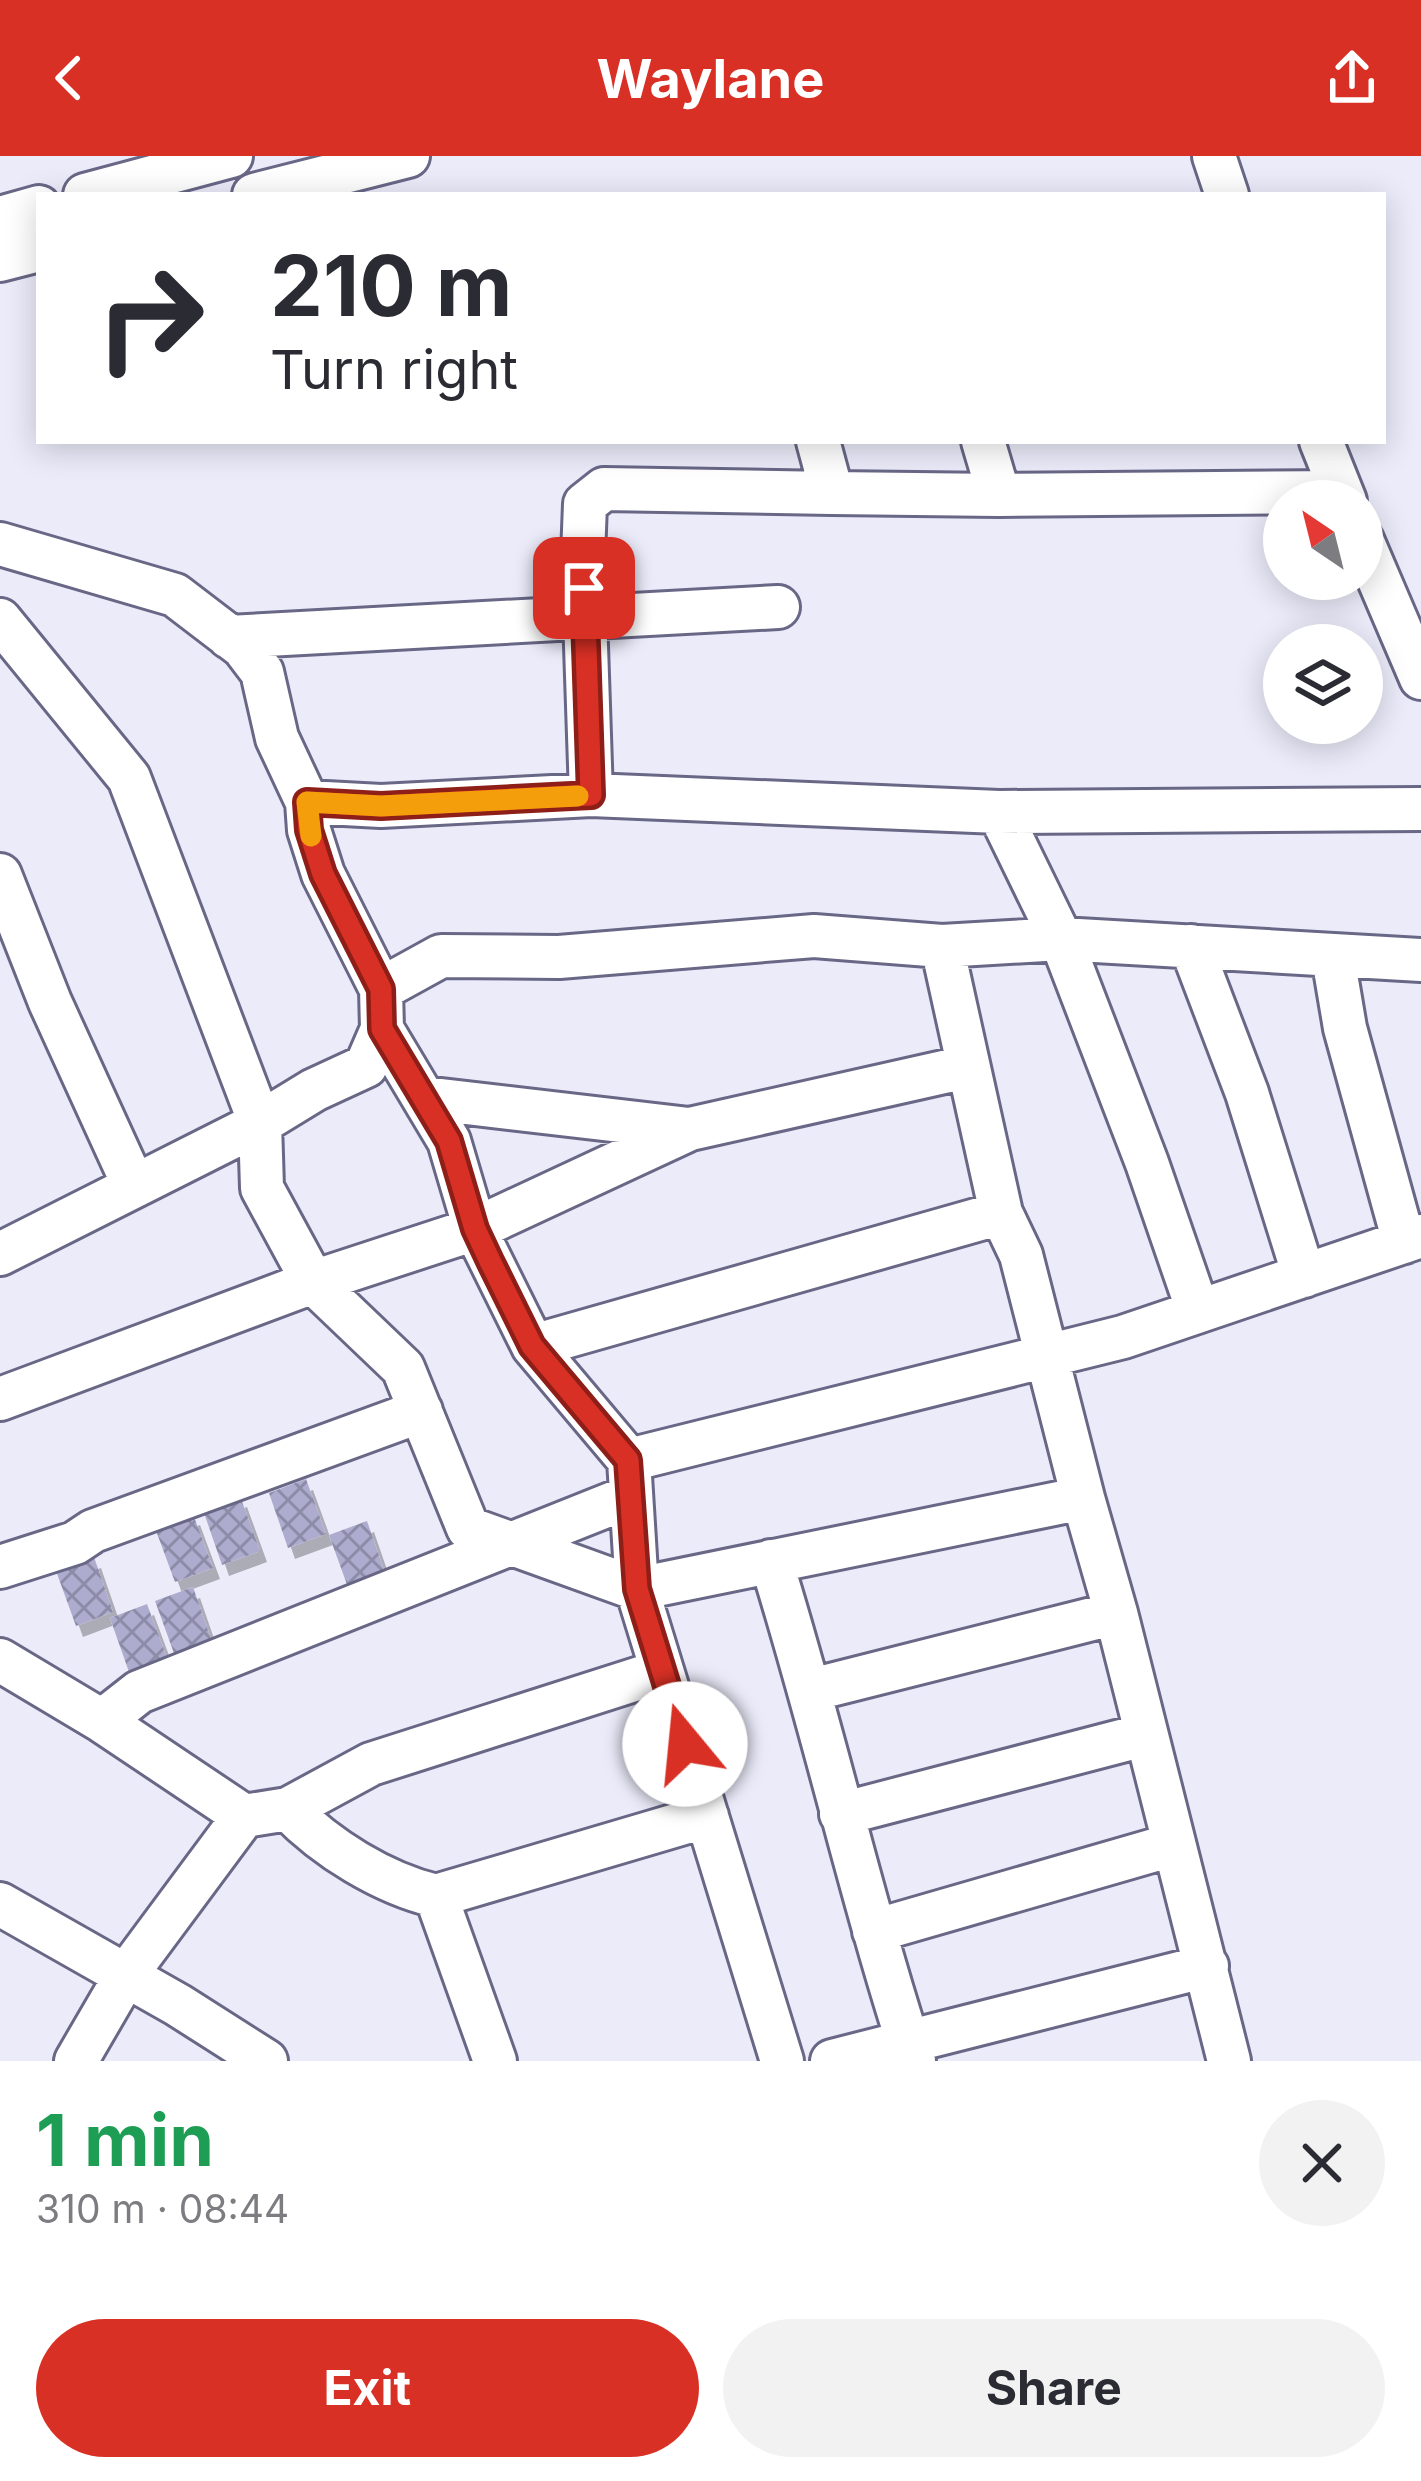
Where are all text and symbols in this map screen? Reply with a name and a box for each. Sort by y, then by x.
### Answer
icon: back [36,45,102,111]
icon: share [1319,45,1385,111]
text: Waylane [597,46,824,111]
text: 210 m [270,235,512,336]
icon: right [72,240,228,396]
text: Turn right [270,337,518,402]
north arrow [1263,480,1383,600]
map controls [1263,480,1383,744]
pin [533,537,635,639]
icon: arrive [551,555,617,621]
button: layers [1263,624,1383,744]
position arrow [622,1681,748,1807]
text: 1 min [36,2096,214,2183]
button: close [1259,2100,1385,2226]
text: 310 m · 08:44 [36,2185,289,2232]
button: Exit [36,2319,699,2457]
button: Share [723,2319,1385,2457]

